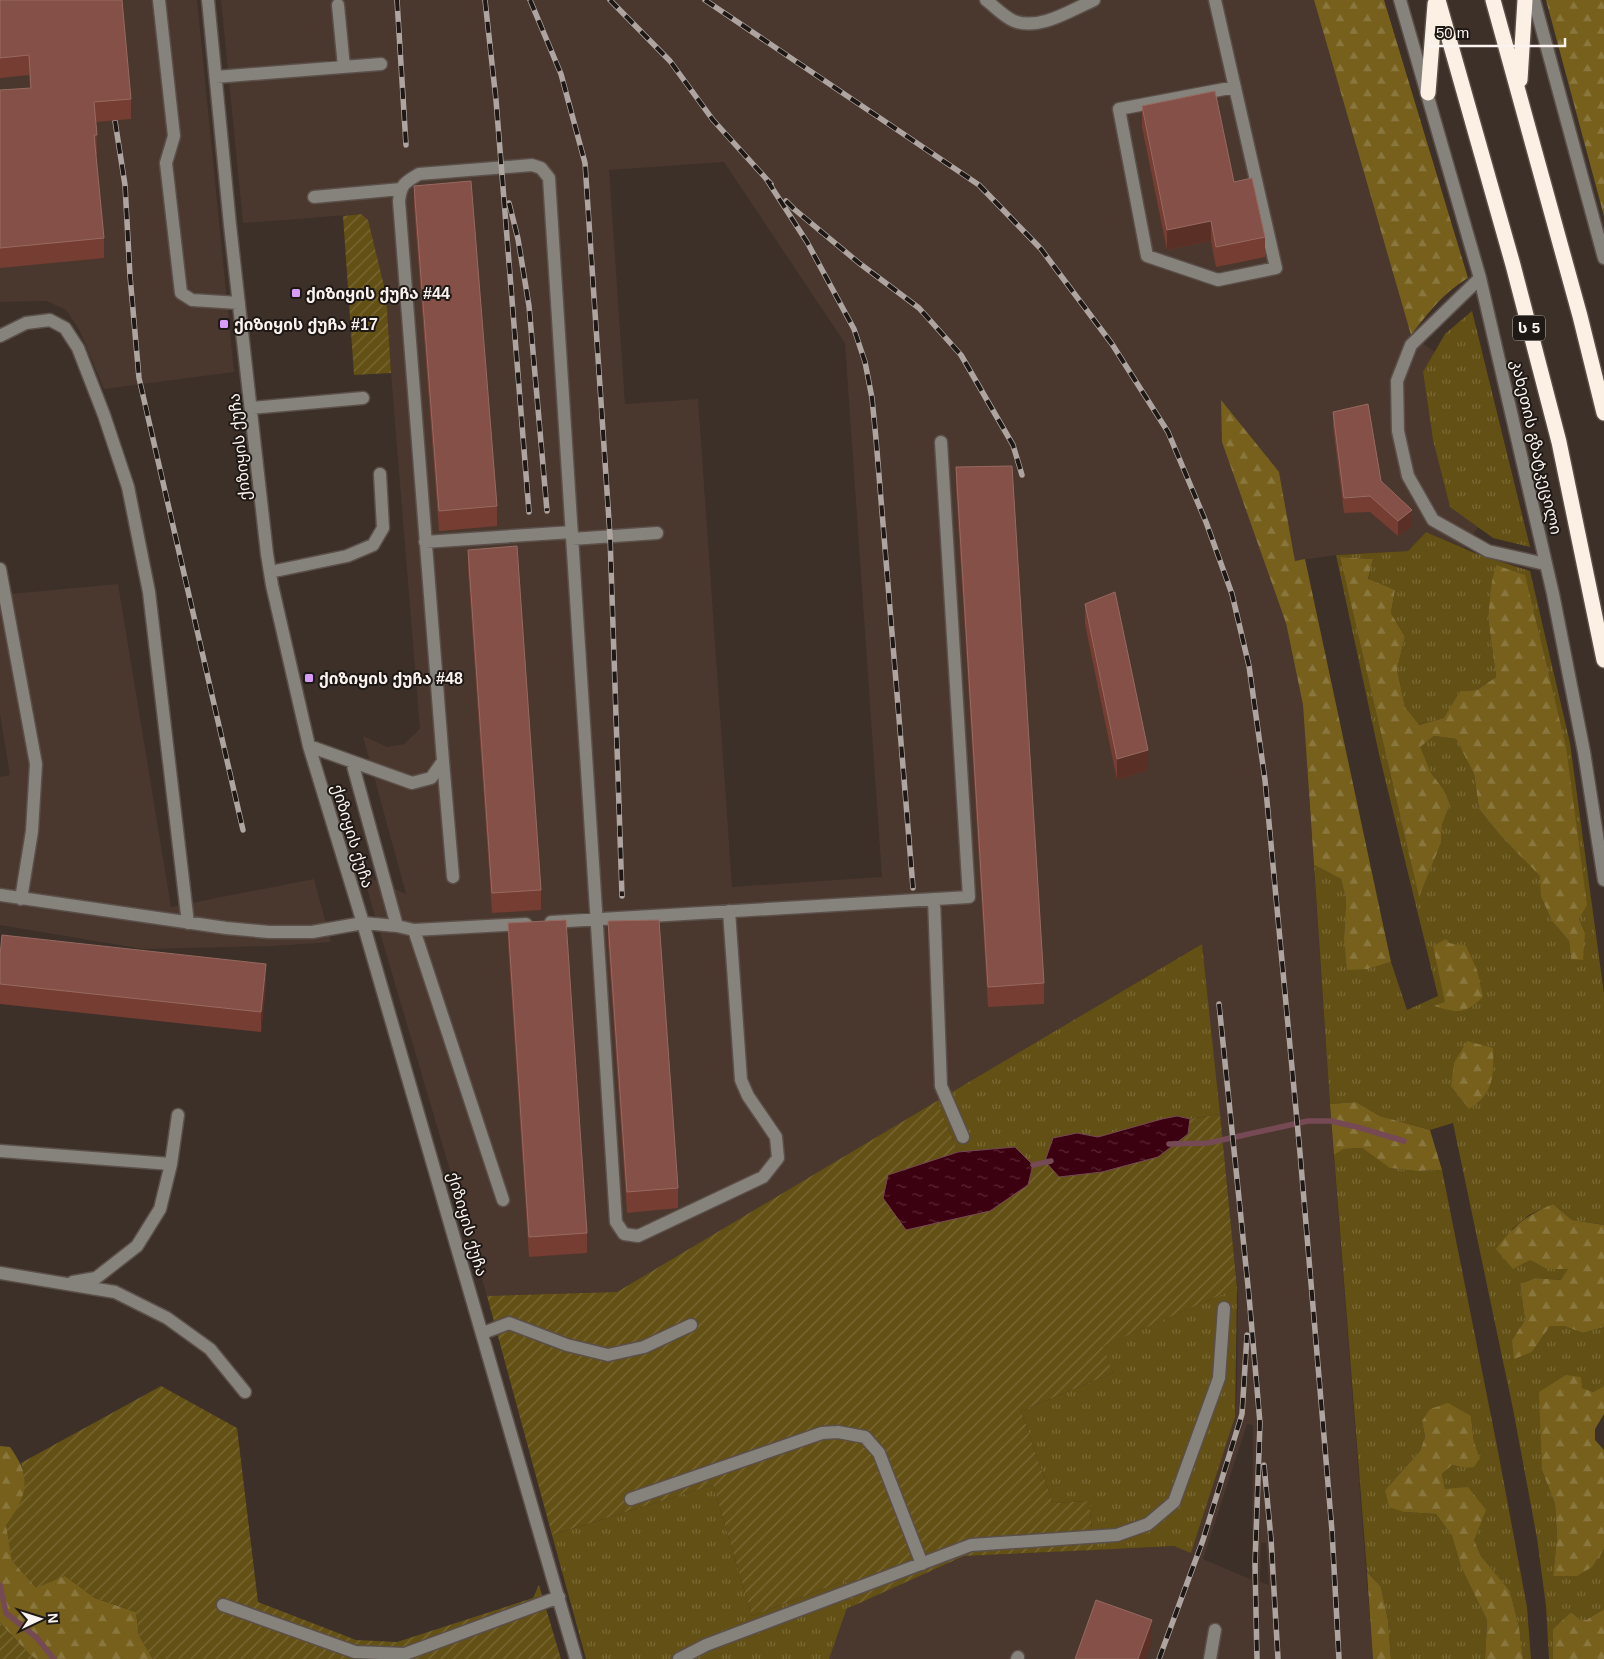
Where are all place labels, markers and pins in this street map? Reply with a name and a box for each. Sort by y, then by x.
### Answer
place label: ქიზიყის ქუჩა #44 [306,285,450,303]
marker: ქიზიყის ქუჩა #44 [290,287,302,299]
place label: ქიზიყის ქუჩა #17 [234,316,378,334]
marker: ქიზიყის ქუჩა #17 [218,318,230,330]
place label: ქიზიყის ქუჩა #48 [319,670,463,688]
marker: ქიზიყის ქუჩა #48 [303,672,315,684]

